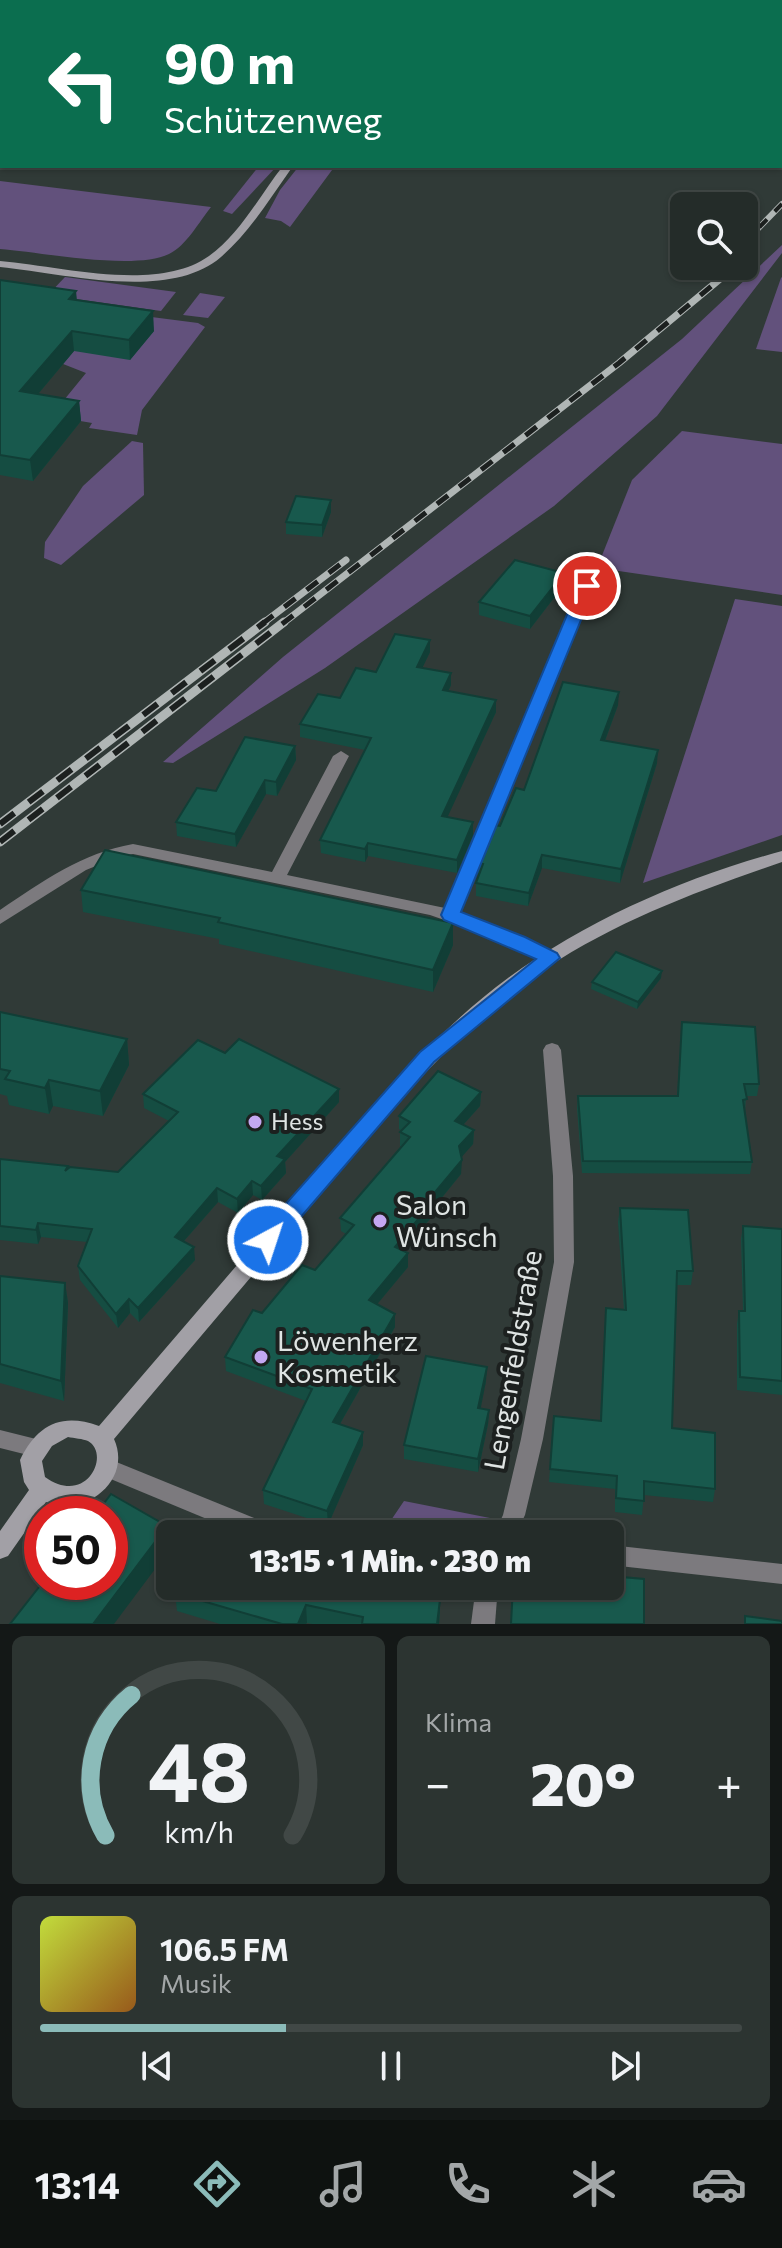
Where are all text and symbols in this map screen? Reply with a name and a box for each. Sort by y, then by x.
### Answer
text: 90 m [164,27,295,96]
icon: left [32,32,136,136]
text: Schützenweg [164,96,382,140]
map controls [670,192,758,280]
button: search [670,192,758,280]
pin [553,552,621,620]
icon: arrive [565,564,609,608]
place label: Hess [271,1106,323,1135]
marker: Hess [246,1113,264,1131]
place label: Salon Wünsch [396,1187,497,1253]
position arrow [226,1198,310,1282]
marker: Salon Wünsch [371,1212,389,1230]
street label: Lengenfeldstraße [476,1247,548,1472]
place label: Löwenherz Kosmetik [277,1323,418,1389]
marker: Löwenherz Kosmetik [252,1348,270,1366]
speed limit sign: 50 [24,1496,128,1600]
text: 13:15 · 1 Min. · 230 m [249,1541,531,1578]
text: Klima [425,1706,492,1737]
text: 48 [147,1717,250,1819]
text: 20° [530,1745,636,1818]
text: − [425,1755,450,1809]
text: + [716,1755,742,1809]
text: km/h [164,1814,233,1849]
text: 106.5 FM [160,1930,289,1967]
text: Musik [160,1967,232,1998]
icon: previous [135,2044,179,2088]
icon: pause [369,2044,413,2088]
icon: next [603,2044,647,2088]
icon: directions [189,2156,245,2212]
icon: music [315,2156,371,2212]
icon: phone [440,2156,496,2212]
icon: climate [566,2156,622,2212]
icon: car [691,2156,747,2212]
text: 13:14 [35,2162,120,2206]

